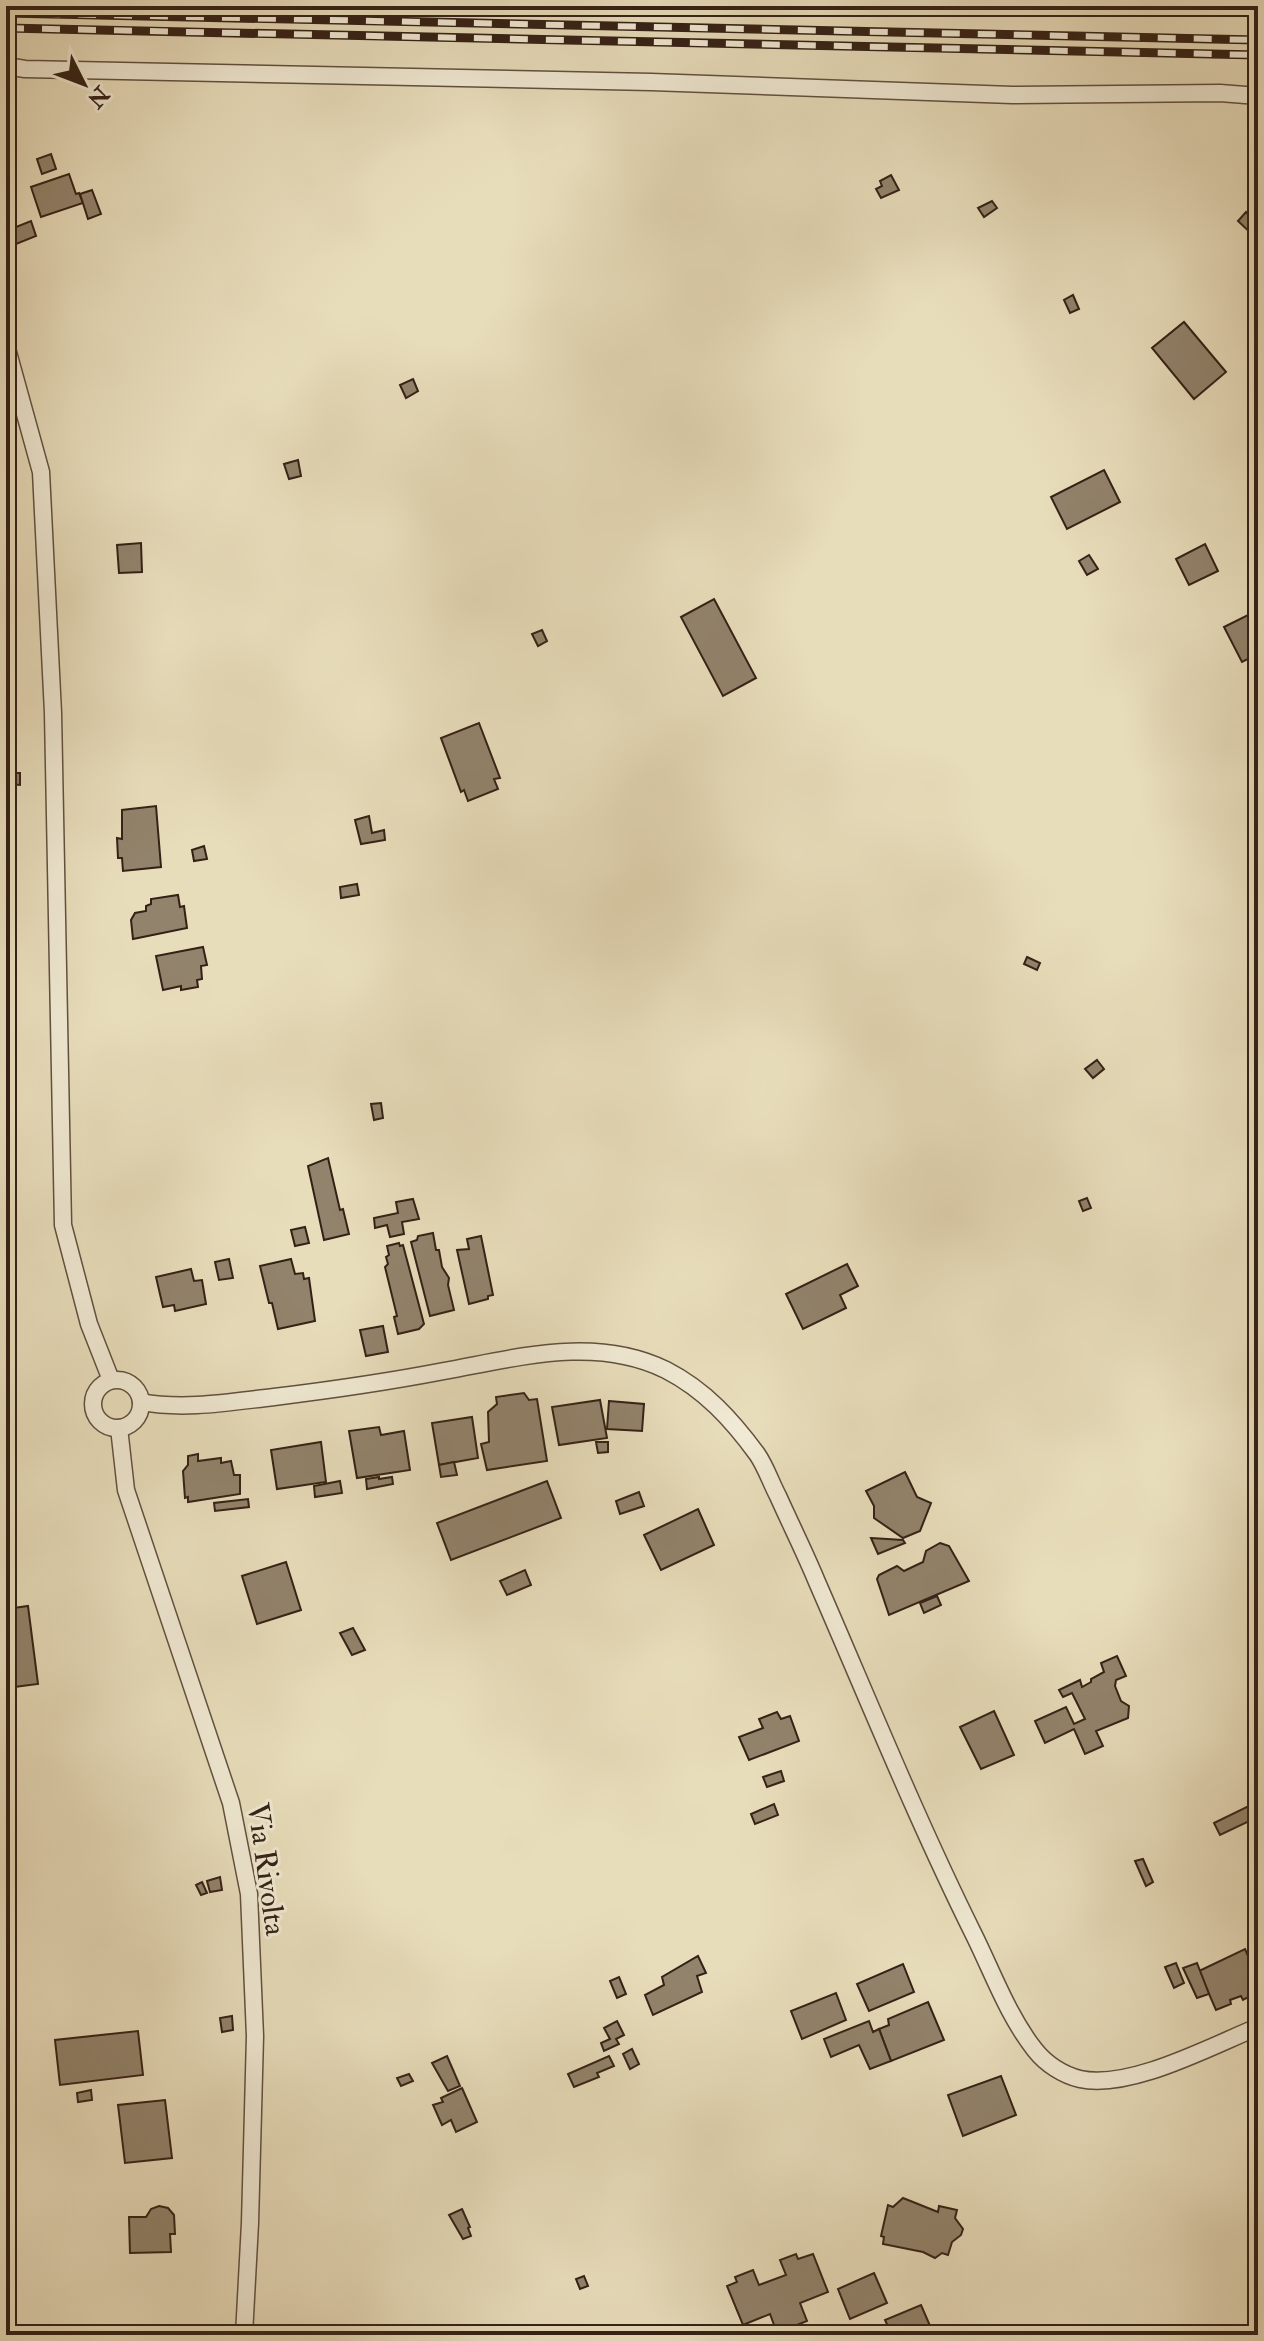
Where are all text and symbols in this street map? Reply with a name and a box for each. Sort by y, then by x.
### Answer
north arrow [44,44,124,124]
text: N [81,79,116,114]
street label: Via Rivolta [239,1800,294,1938]

